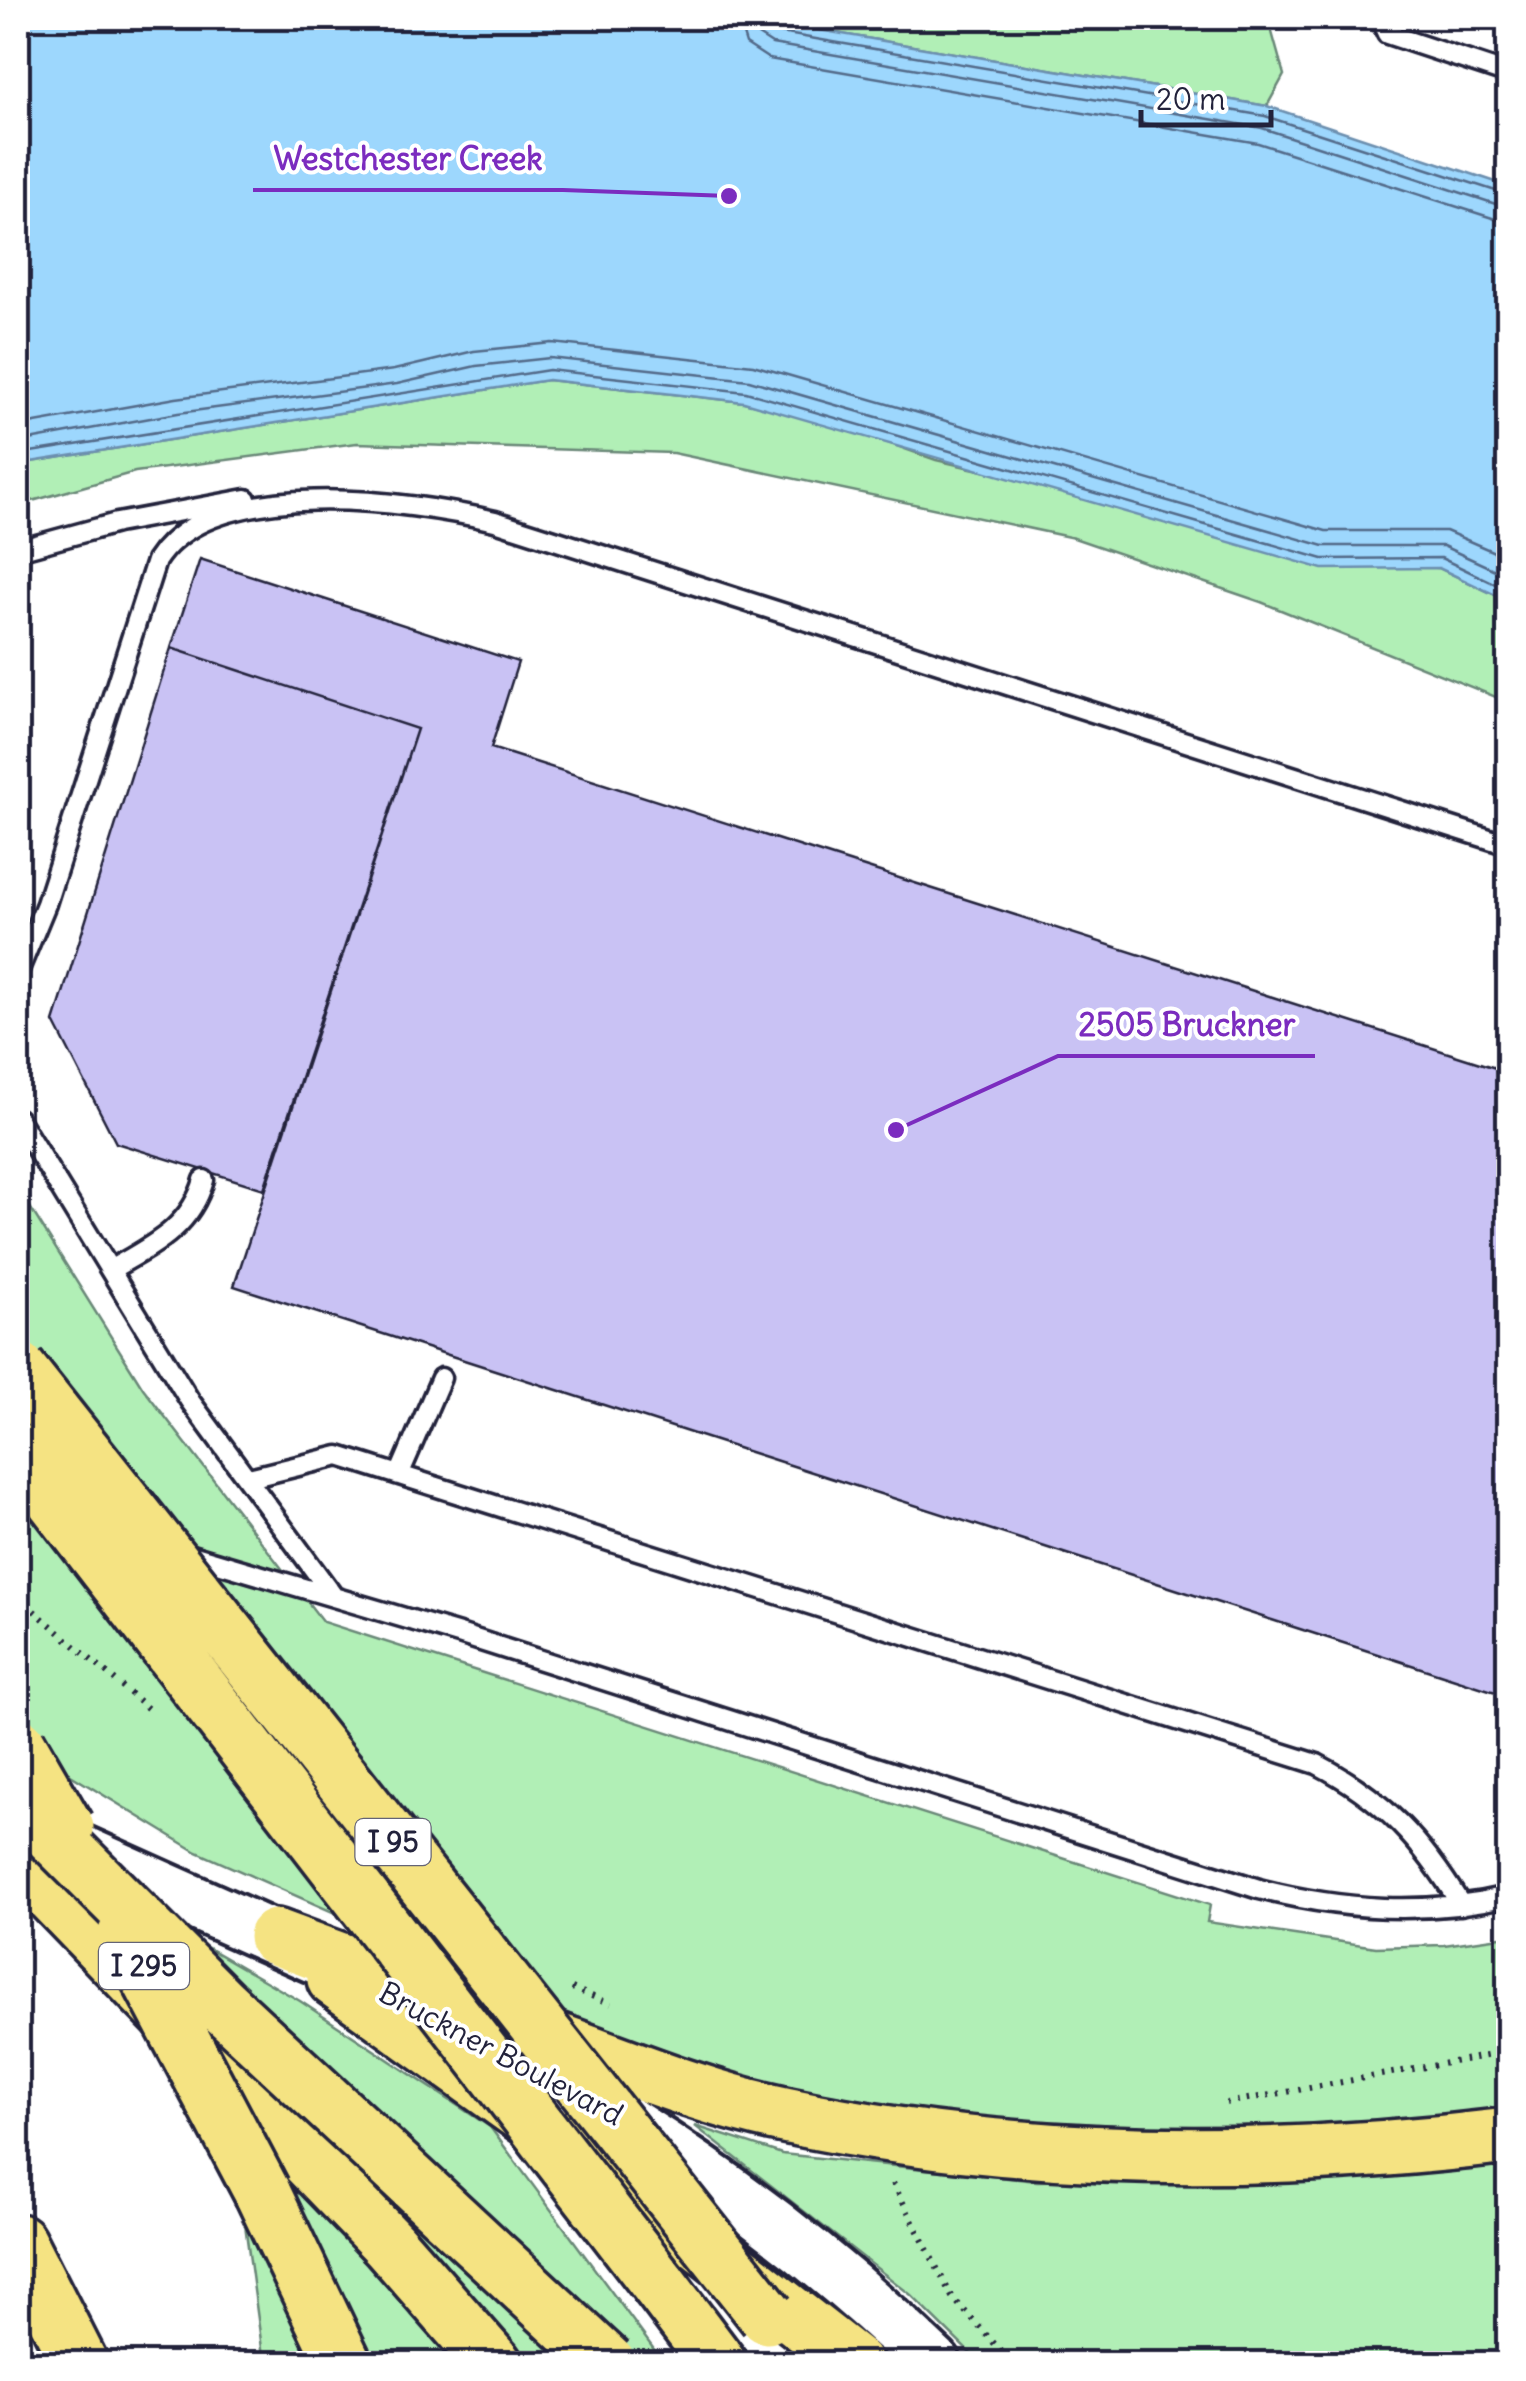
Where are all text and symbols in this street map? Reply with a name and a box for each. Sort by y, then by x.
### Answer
scale bar [1141,65,1271,127]
text: 20 m [1156,80,1226,118]
callout: Westchester Creek [253,128,563,190]
text: Westchester Creek [273,138,543,179]
callout: 2505 Bruckner [1058,994,1315,1056]
text: 2505 Bruckner [1079,1004,1296,1045]
road number: I 95 [356,1819,430,1865]
road number: I 295 [99,1943,189,1989]
street label: Bruckner Boulevard [373,1973,630,2133]

